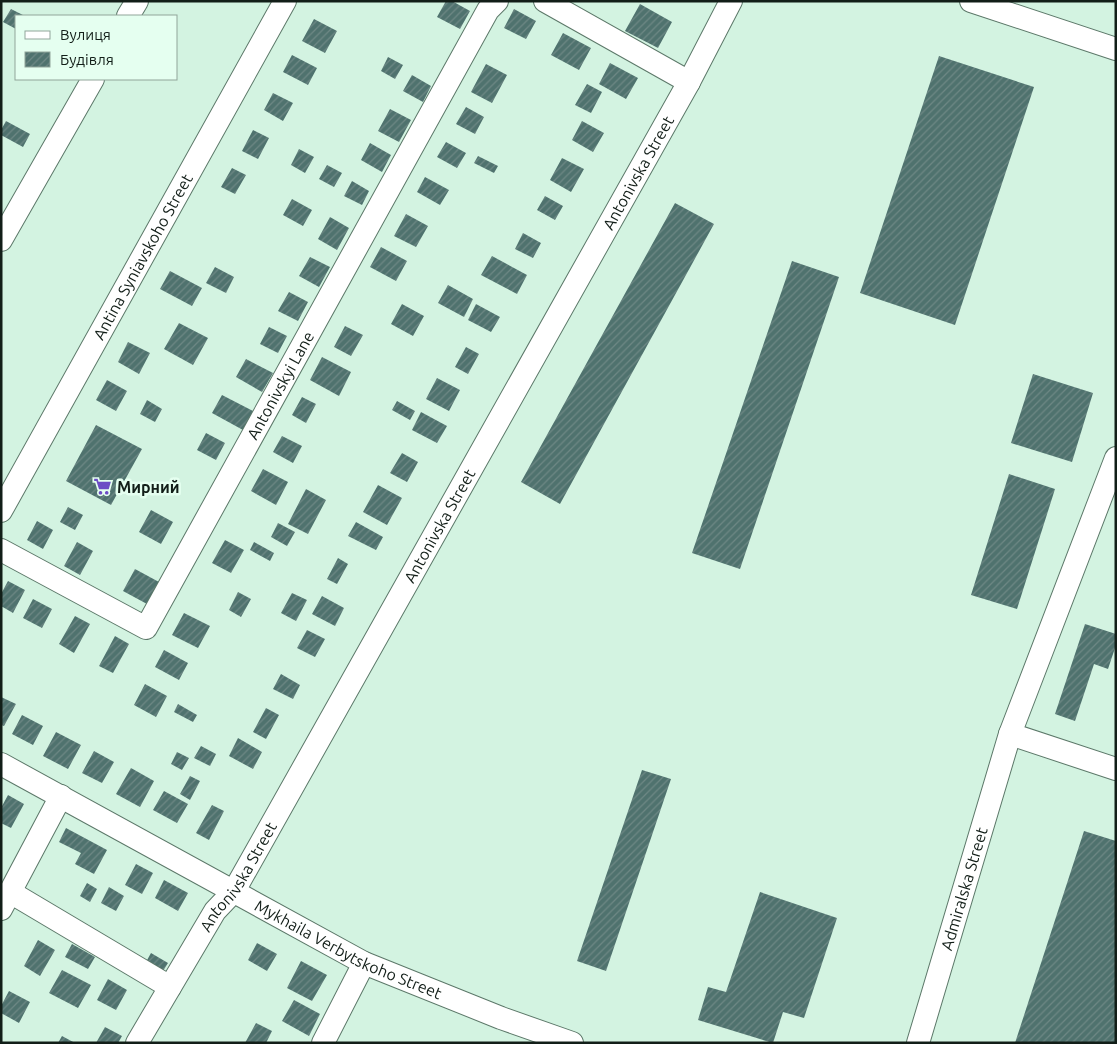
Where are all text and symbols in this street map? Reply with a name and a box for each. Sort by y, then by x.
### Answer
legend [15,15,178,80]
text: Вулиця [60,26,111,43]
text: Будівля [60,51,114,68]
street label: Antonivska Street [599,112,677,233]
street label: Antina Syniavskoho Street [89,170,196,343]
street label: Antonivskyi Lane [243,328,317,443]
street label: Antonivska Street [400,465,479,586]
supermarket icon: Мирний [93,477,113,497]
place label: Мирний [117,478,180,496]
street label: Antonivska Street [196,818,280,935]
street label: Admiralska Street [937,824,991,952]
street label: Mykhaila Verbytskoho Street [252,896,445,1003]

